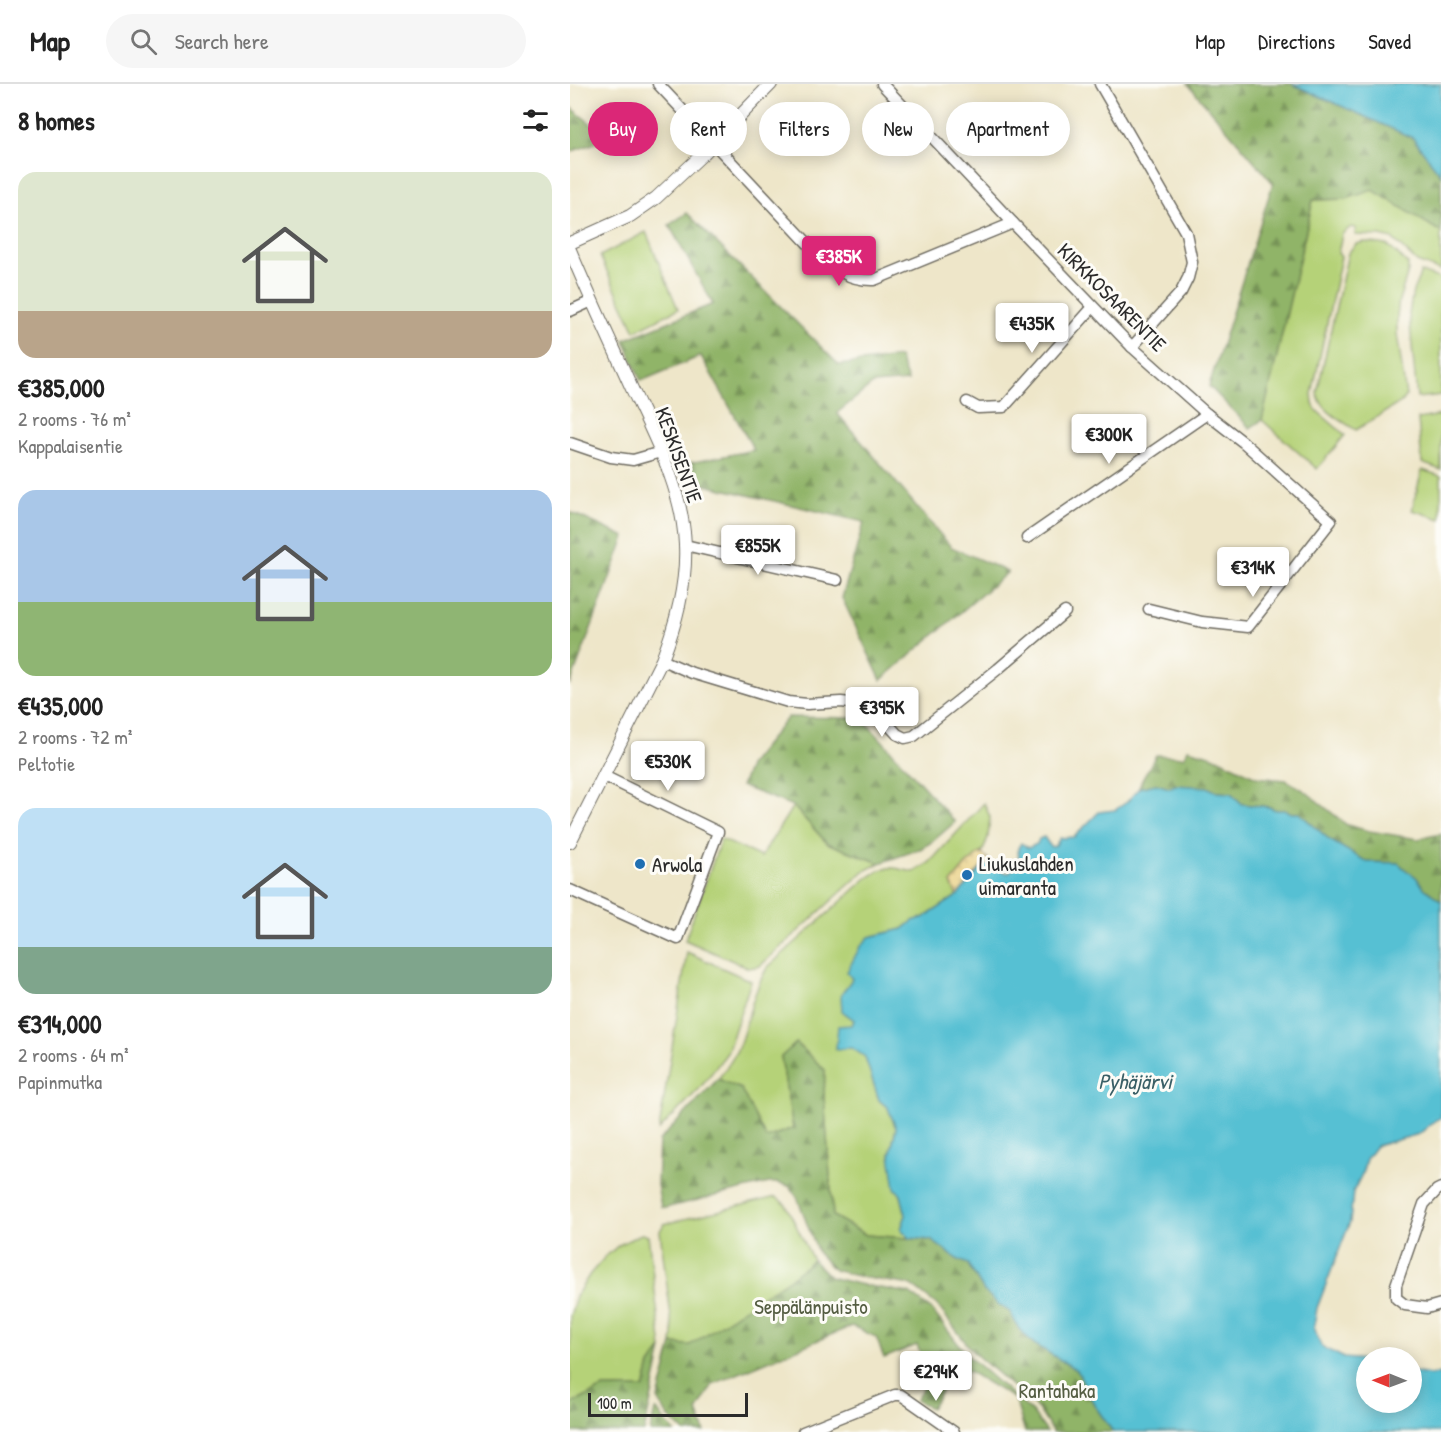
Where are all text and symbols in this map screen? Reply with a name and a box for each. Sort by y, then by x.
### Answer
search box [106,14,526,68]
text: Map [30,22,70,60]
icon: search [127,25,160,58]
text: Search here [175,26,269,56]
text: Map [1195,27,1225,56]
text: Directions [1258,27,1335,56]
text: Saved [1368,27,1411,56]
chip: Buy [588,102,658,156]
chip: Rent [670,102,747,156]
chip: Filters [759,102,850,156]
chip: New [862,102,934,156]
chip: Apartment [946,102,1070,156]
text: 8 homes [18,103,95,138]
icon: filters [519,104,552,137]
icon: home [231,211,339,319]
pin: €385K [797,236,881,287]
street label: KIRKKOSAARENTIE [1051,236,1173,358]
text: €385K [816,242,862,269]
pin: €435K [990,303,1074,354]
text: €435K [1010,309,1055,336]
text: €385,000 [18,370,105,405]
street label: KESKISENTIE [648,403,710,507]
text: 2 rooms · 76 m² [18,405,131,432]
pin: €300K [1067,414,1151,465]
text: €300K [1086,420,1132,447]
text: Kappalaisentie [18,432,123,459]
pin: €855K [716,525,800,576]
icon: home [231,529,339,637]
text: €855K [735,531,781,558]
pin: €314K [1211,547,1295,598]
text: €314K [1231,553,1275,580]
pin: €395K [840,687,924,738]
text: €435,000 [18,688,103,723]
text: €395K [860,693,904,720]
text: 2 rooms · 72 m² [18,723,132,750]
pin: €530K [626,741,710,792]
text: €530K [645,747,691,774]
text: Peltotie [18,750,75,777]
icon: home [231,847,339,955]
place label: Liukuslahden uimaranta [979,849,1074,902]
place label: Arwola [652,850,702,879]
marker: Arwola [633,857,647,871]
marker: Liukuslahden uimaranta [960,868,974,882]
text: €314,000 [18,1006,102,1041]
text: 2 rooms · 64 m² [18,1041,129,1068]
water label: Pyhäjärvi [1098,1066,1174,1096]
text: Papinmutka [18,1068,102,1095]
park label: Seppälänpuisto [754,1292,868,1321]
north arrow [1356,1347,1422,1413]
map controls [1356,1347,1422,1413]
pin: €294K [894,1351,978,1402]
text: €294K [914,1357,958,1384]
park label: Rantahaka [1019,1376,1095,1405]
scale bar [588,1390,748,1418]
text: 100 m [597,1392,632,1414]

